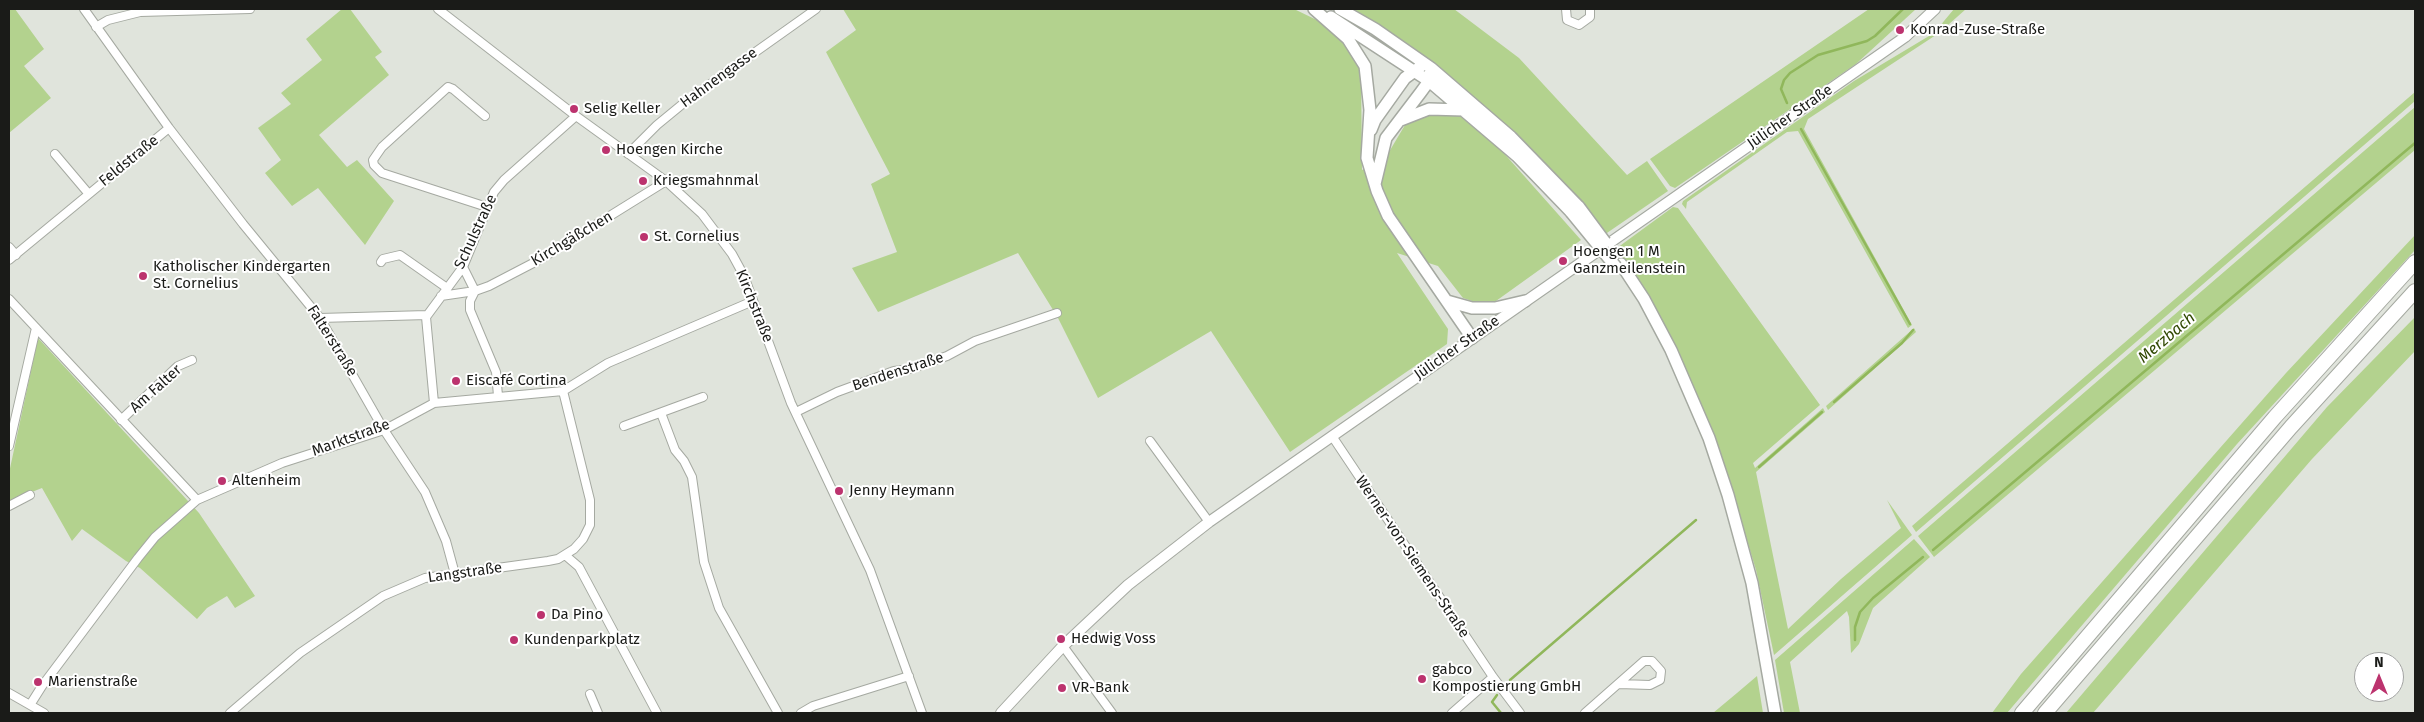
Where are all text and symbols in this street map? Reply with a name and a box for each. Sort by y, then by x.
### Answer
place label: Konrad-Zuse-Straße [1910,21,2045,39]
marker: Konrad-Zuse-Straße [1894,24,1906,36]
street label: Hahnengasse [677,44,761,112]
street label: Jülicher Straße [1744,81,1836,153]
place label: Selig Keller [584,100,660,118]
marker: Selig Keller [568,103,580,115]
street label: Feldstraße [96,132,162,190]
place label: Hoengen Kirche [616,141,723,159]
marker: Hoengen Kirche [600,144,612,156]
place label: Kriegsmahnmal [653,172,759,190]
marker: Kriegsmahnmal [637,175,649,187]
street label: Schulstraße [451,192,501,272]
street label: Kirchgäßchen [528,208,616,270]
place label: St. Cornelius [654,228,739,246]
marker: St. Cornelius [638,231,650,243]
place label: Hoengen 1 M Ganzmeilenstein [1573,243,1686,278]
marker: Hoengen 1 M Ganzmeilenstein [1557,255,1569,267]
place label: Katholischer Kindergarten St. Cornelius [153,258,331,293]
street label: Kirchstraße [731,267,777,345]
marker: Katholischer Kindergarten St. Cornelius [137,270,149,282]
street label: Falterstraße [303,302,361,380]
water label: Merzbach [2135,309,2199,367]
street label: Jülicher Straße [1411,312,1503,384]
street label: Bendenstraße [850,349,946,395]
street label: Am Falter [126,361,186,417]
place label: Eiscafé Cortina [466,372,567,390]
marker: Eiscafé Cortina [450,375,462,387]
street label: Marktstraße [310,416,392,460]
place label: Altenheim [232,472,301,490]
street label: Werner-von-Siemens-Straße [1351,473,1473,641]
marker: Altenheim [216,475,228,487]
place label: Jenny Heymann [849,482,955,500]
marker: Jenny Heymann [833,485,845,497]
street label: Langstraße [427,559,503,587]
place label: Da Pino [551,606,603,624]
marker: Da Pino [535,609,547,621]
place label: Hedwig Voss [1071,630,1156,648]
place label: Kundenparkplatz [524,631,640,649]
marker: Hedwig Voss [1055,633,1067,645]
marker: Kundenparkplatz [508,634,520,646]
north arrow [2354,652,2404,702]
text: N [2374,654,2384,671]
place label: gabco Kompostierung GmbH [1432,661,1581,696]
place label: Marienstraße [48,673,138,691]
marker: gabco Kompostierung GmbH [1416,673,1428,685]
marker: Marienstraße [32,676,44,688]
place label: VR-Bank [1072,679,1129,697]
marker: VR-Bank [1056,682,1068,694]

